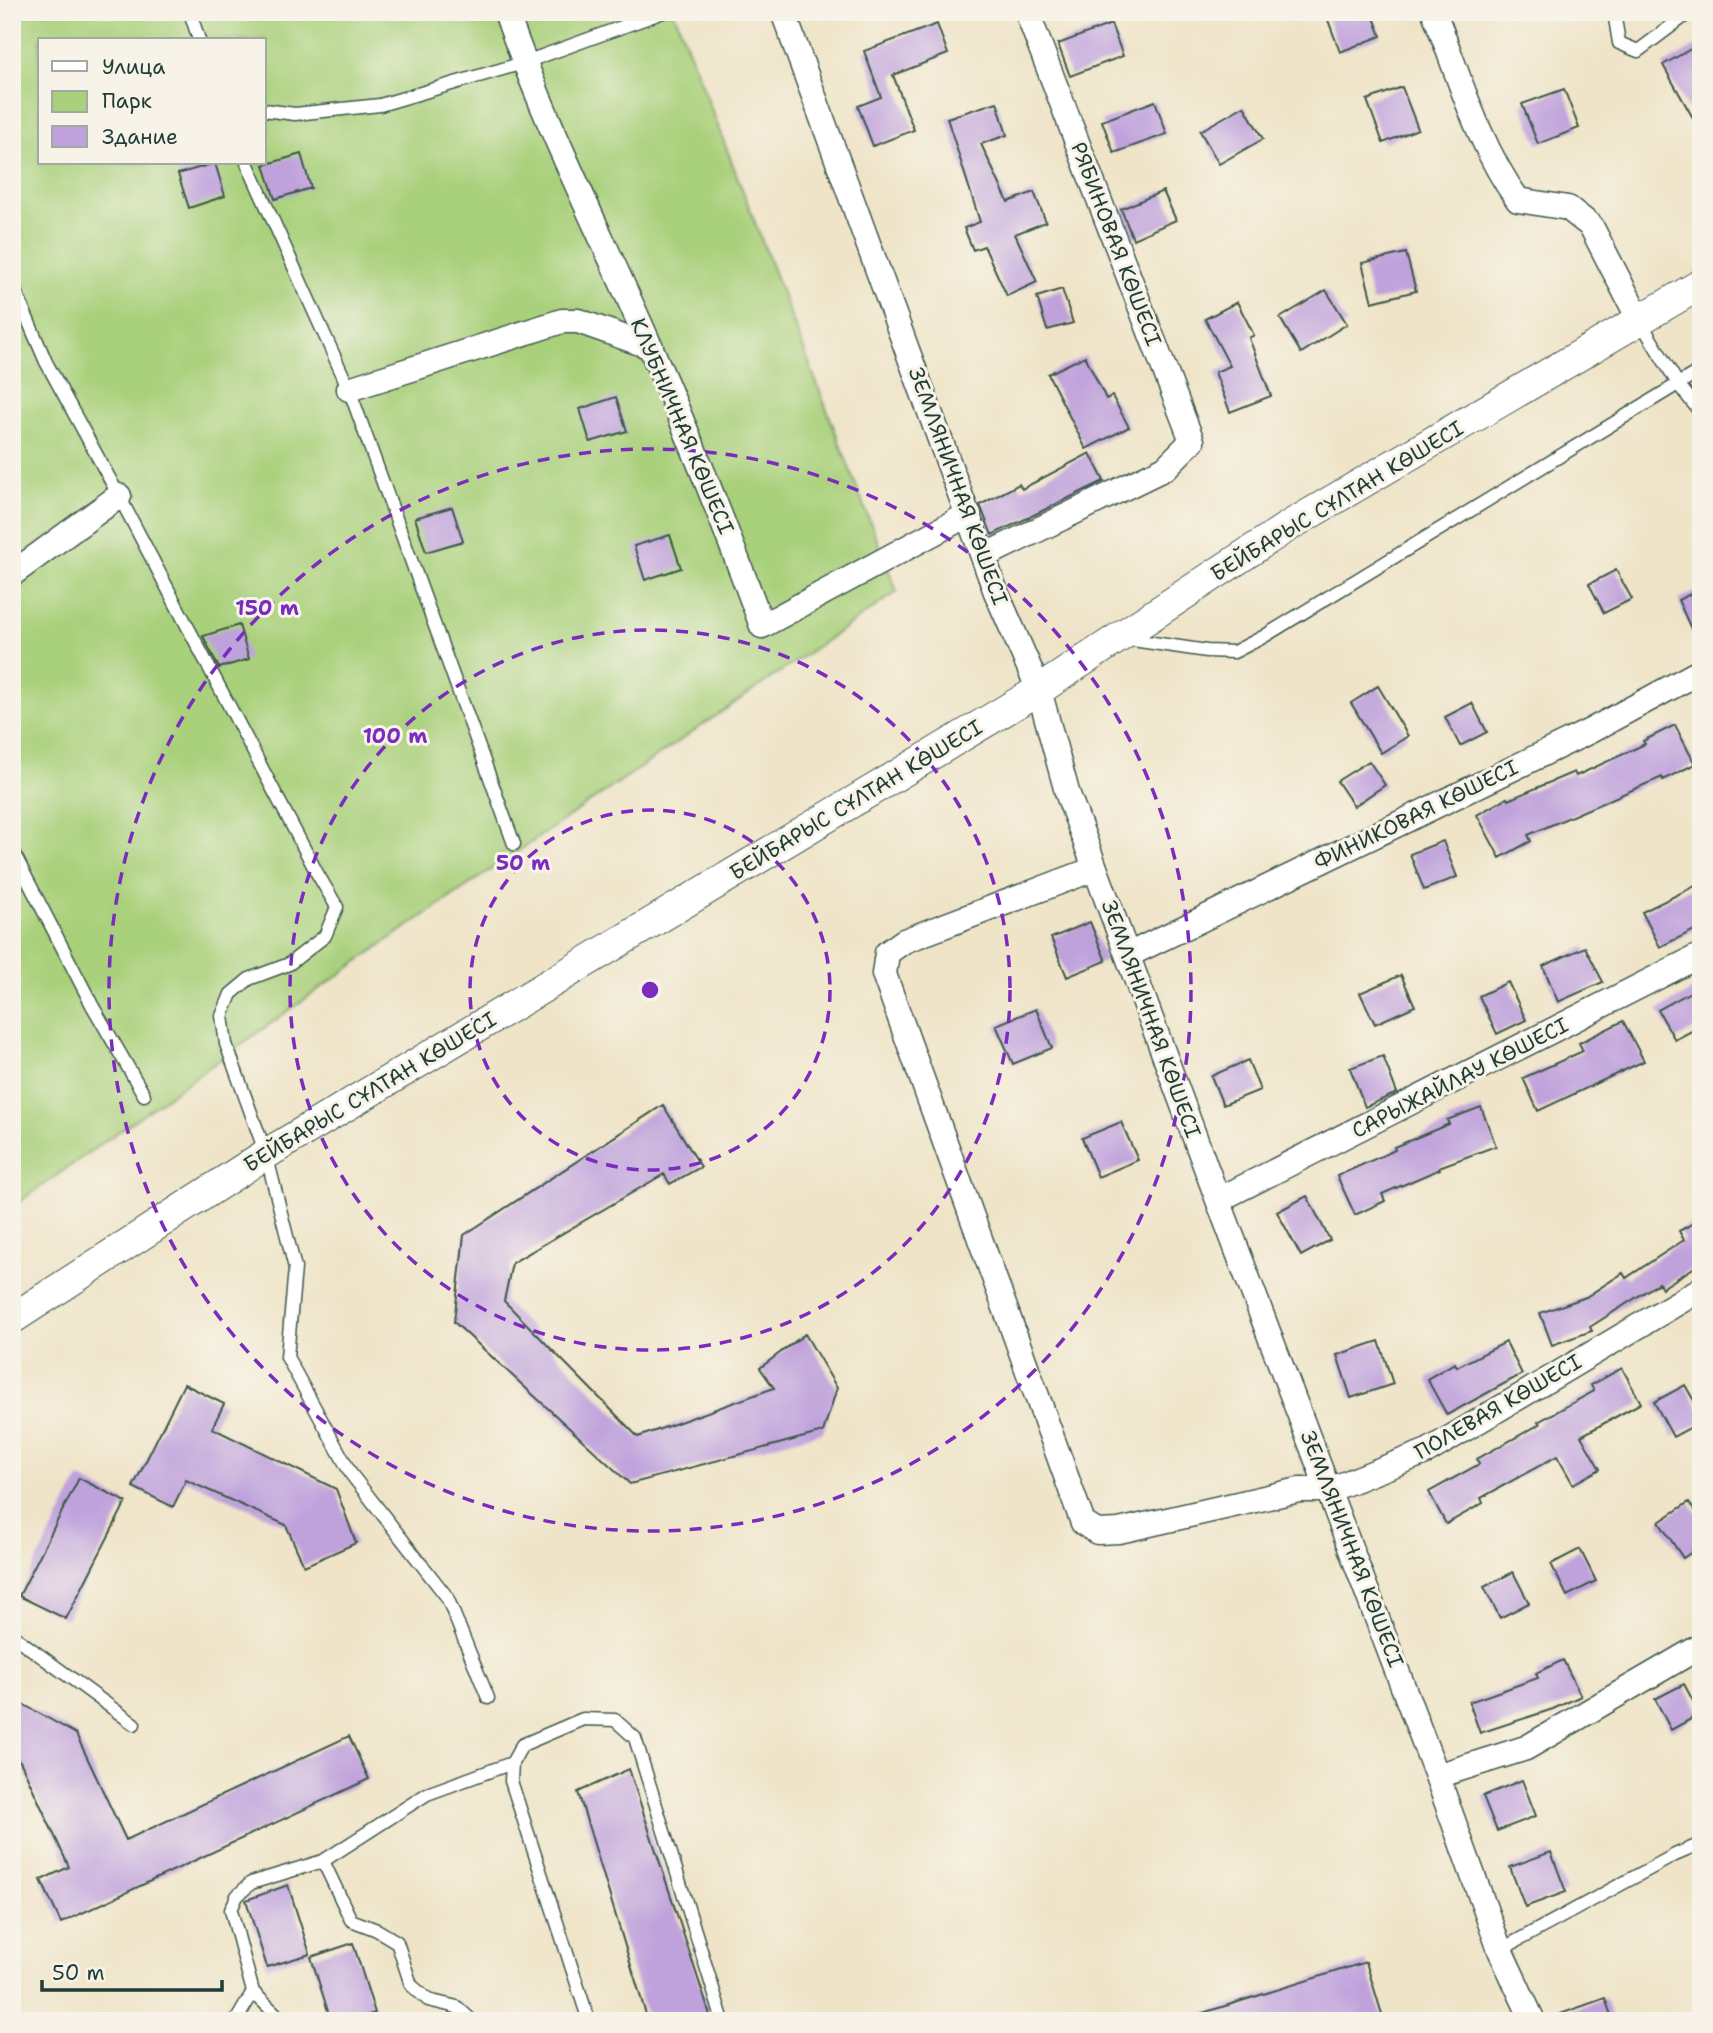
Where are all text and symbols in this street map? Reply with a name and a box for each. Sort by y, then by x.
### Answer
legend [38,38,266,164]
text: Улица [102,53,165,81]
text: Парк [102,87,152,115]
text: Здание [102,123,178,151]
street label: РЯБИНОВАЯ КӨШЕСІ [1064,138,1168,350]
street label: КЛУБНИЧНАЯ КӨШЕСІ [624,314,740,538]
street label: ЗЕМЛЯНИЧНАЯ КӨШЕСІ [902,363,1014,609]
street label: БЕЙБАРЫС СҰЛТАН КӨШЕСІ [1206,414,1468,588]
text: 150 m [235,594,299,622]
street label: БЕЙБАРЫС СҰЛТАН КӨШЕСІ [725,713,987,887]
text: 100 m [363,722,427,750]
street label: ФИНИКОВАЯ КӨШЕСІ [1309,753,1523,877]
text: 50 m [496,849,550,877]
street label: ЗЕМЛЯНИЧНАЯ КӨШЕСІ [1095,896,1207,1142]
centre of rings [638,978,662,1002]
street label: БЕЙБАРЫС СҰЛТАН КӨШЕСІ [239,1005,501,1179]
street label: САРЫЖАЙЛАУ КӨШЕСІ [1347,1011,1573,1145]
street label: ПОЛЕВАЯ КӨШЕСІ [1410,1348,1586,1466]
street label: ЗЕМЛЯНИЧНАЯ КӨШЕСІ [1294,1427,1410,1671]
scale bar [42,1949,222,1993]
text: 50 m [52,1959,105,1987]

